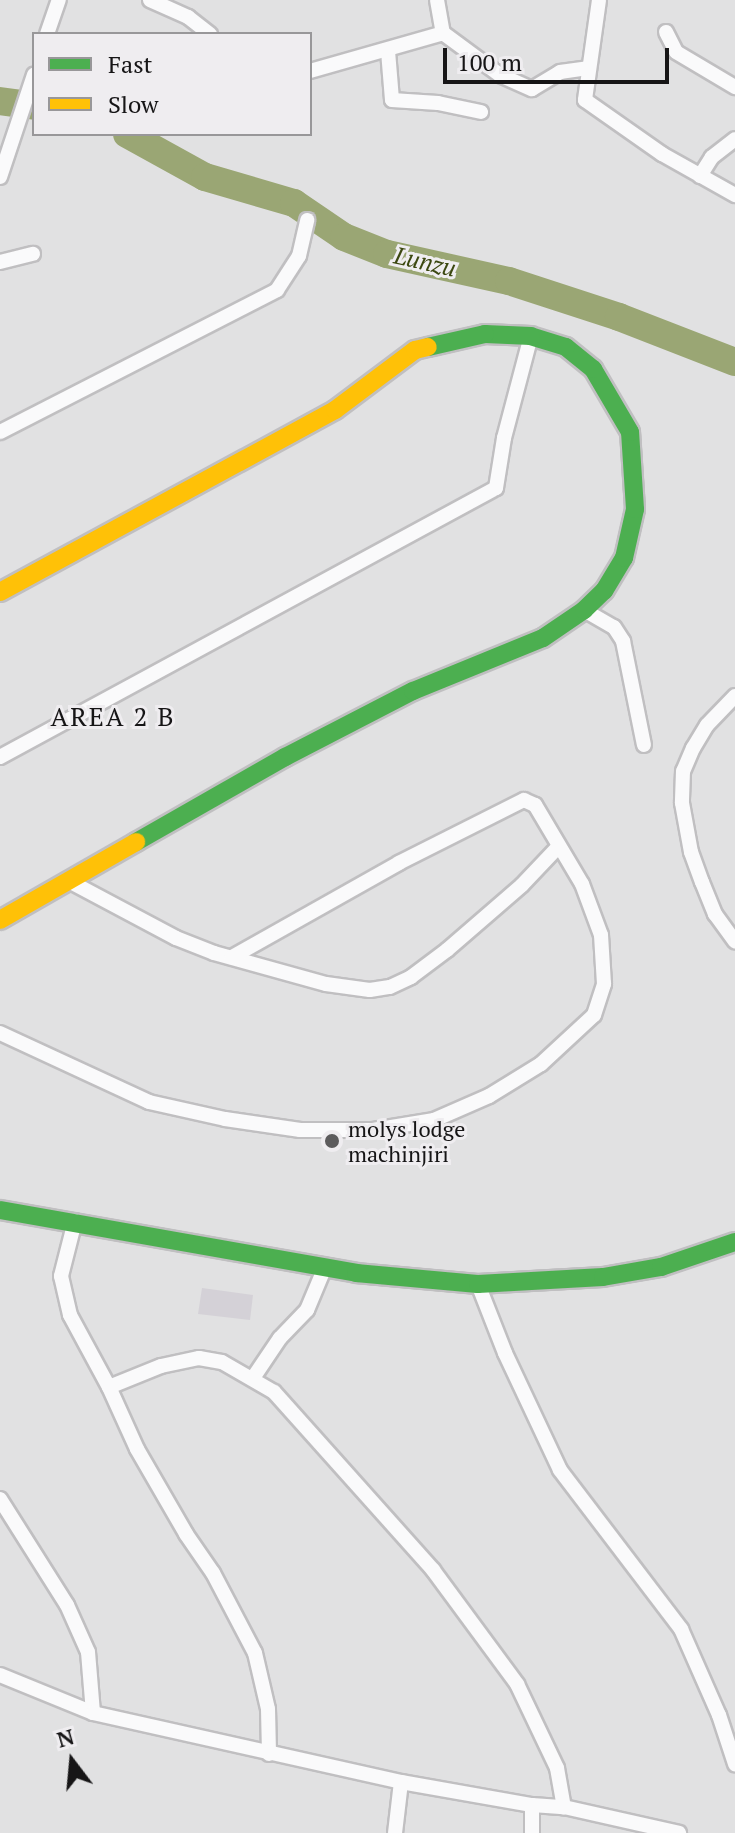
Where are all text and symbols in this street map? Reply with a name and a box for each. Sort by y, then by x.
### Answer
legend [32,32,312,136]
scale bar [447,32,673,82]
text: 100 m [457,46,522,78]
text: Fast [108,48,152,80]
text: Slow [108,88,159,120]
water label: Lunzu [391,241,459,283]
district label: AREA 2 B [50,701,176,733]
place label: molys lodge machinjiri [348,1115,465,1166]
marker: molys lodge machinjiri [323,1132,341,1150]
north arrow [32,1721,112,1801]
text: N [53,1721,77,1754]

